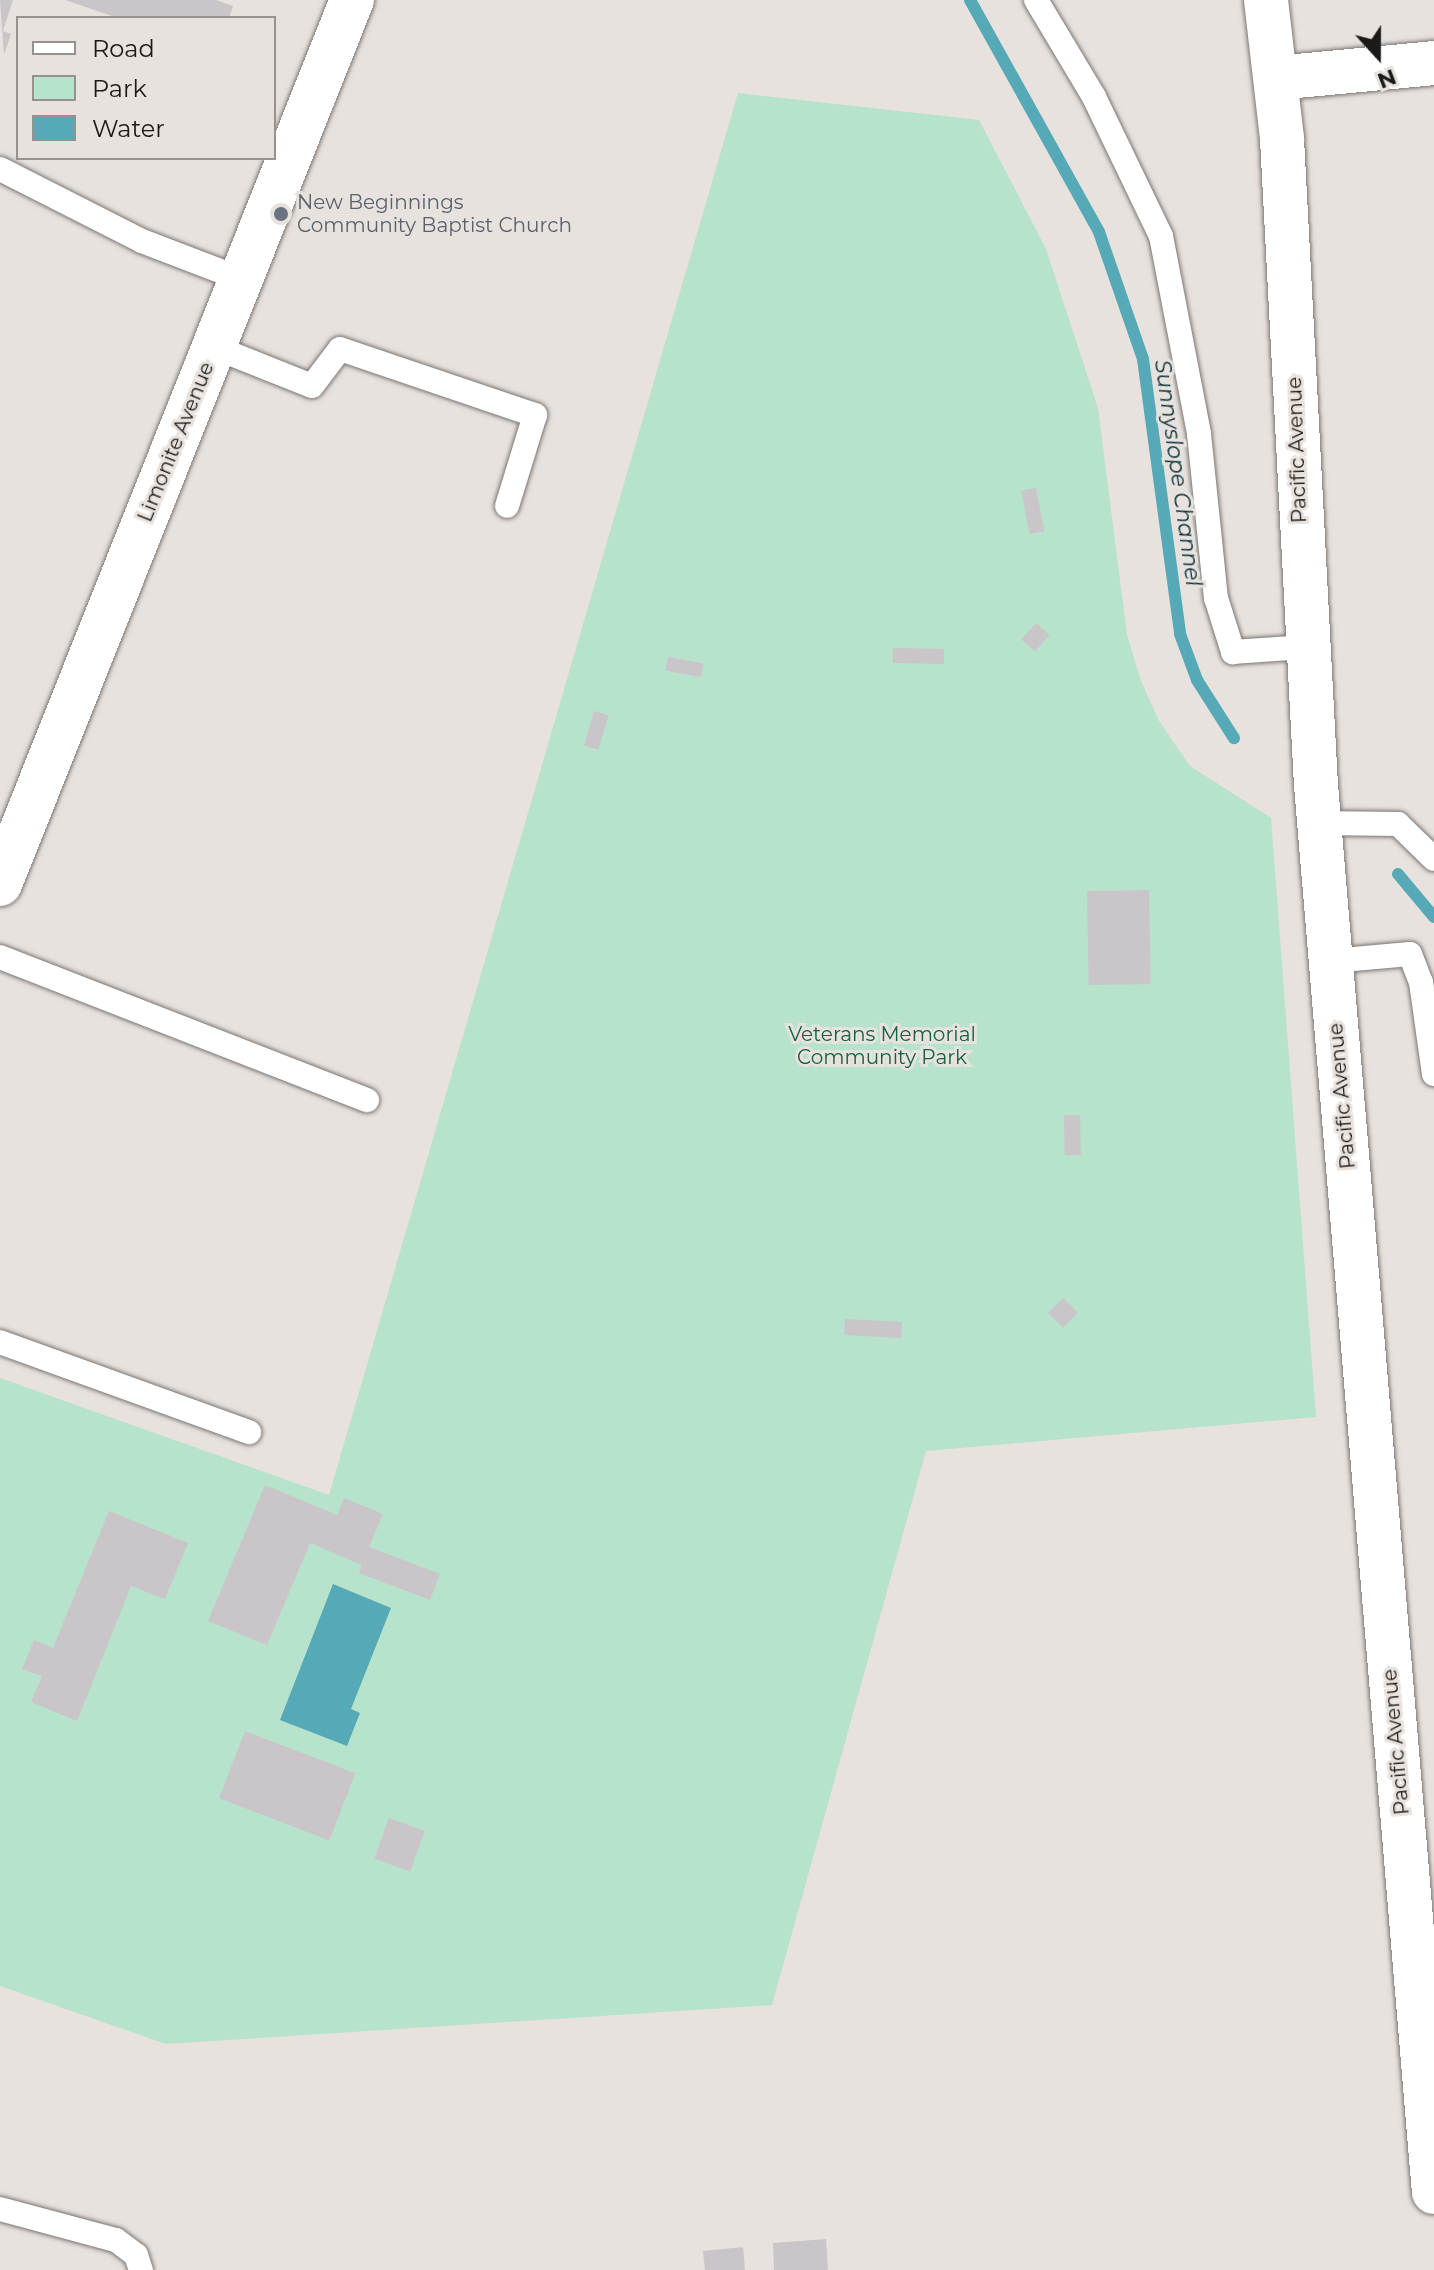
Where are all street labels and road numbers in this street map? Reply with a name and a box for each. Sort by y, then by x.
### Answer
street label: Limonite Avenue [133,359,219,525]
street label: Pacific Avenue [1282,376,1312,524]
street label: Pacific Avenue [1324,1022,1360,1170]
street label: Pacific Avenue [1378,1668,1414,1816]

